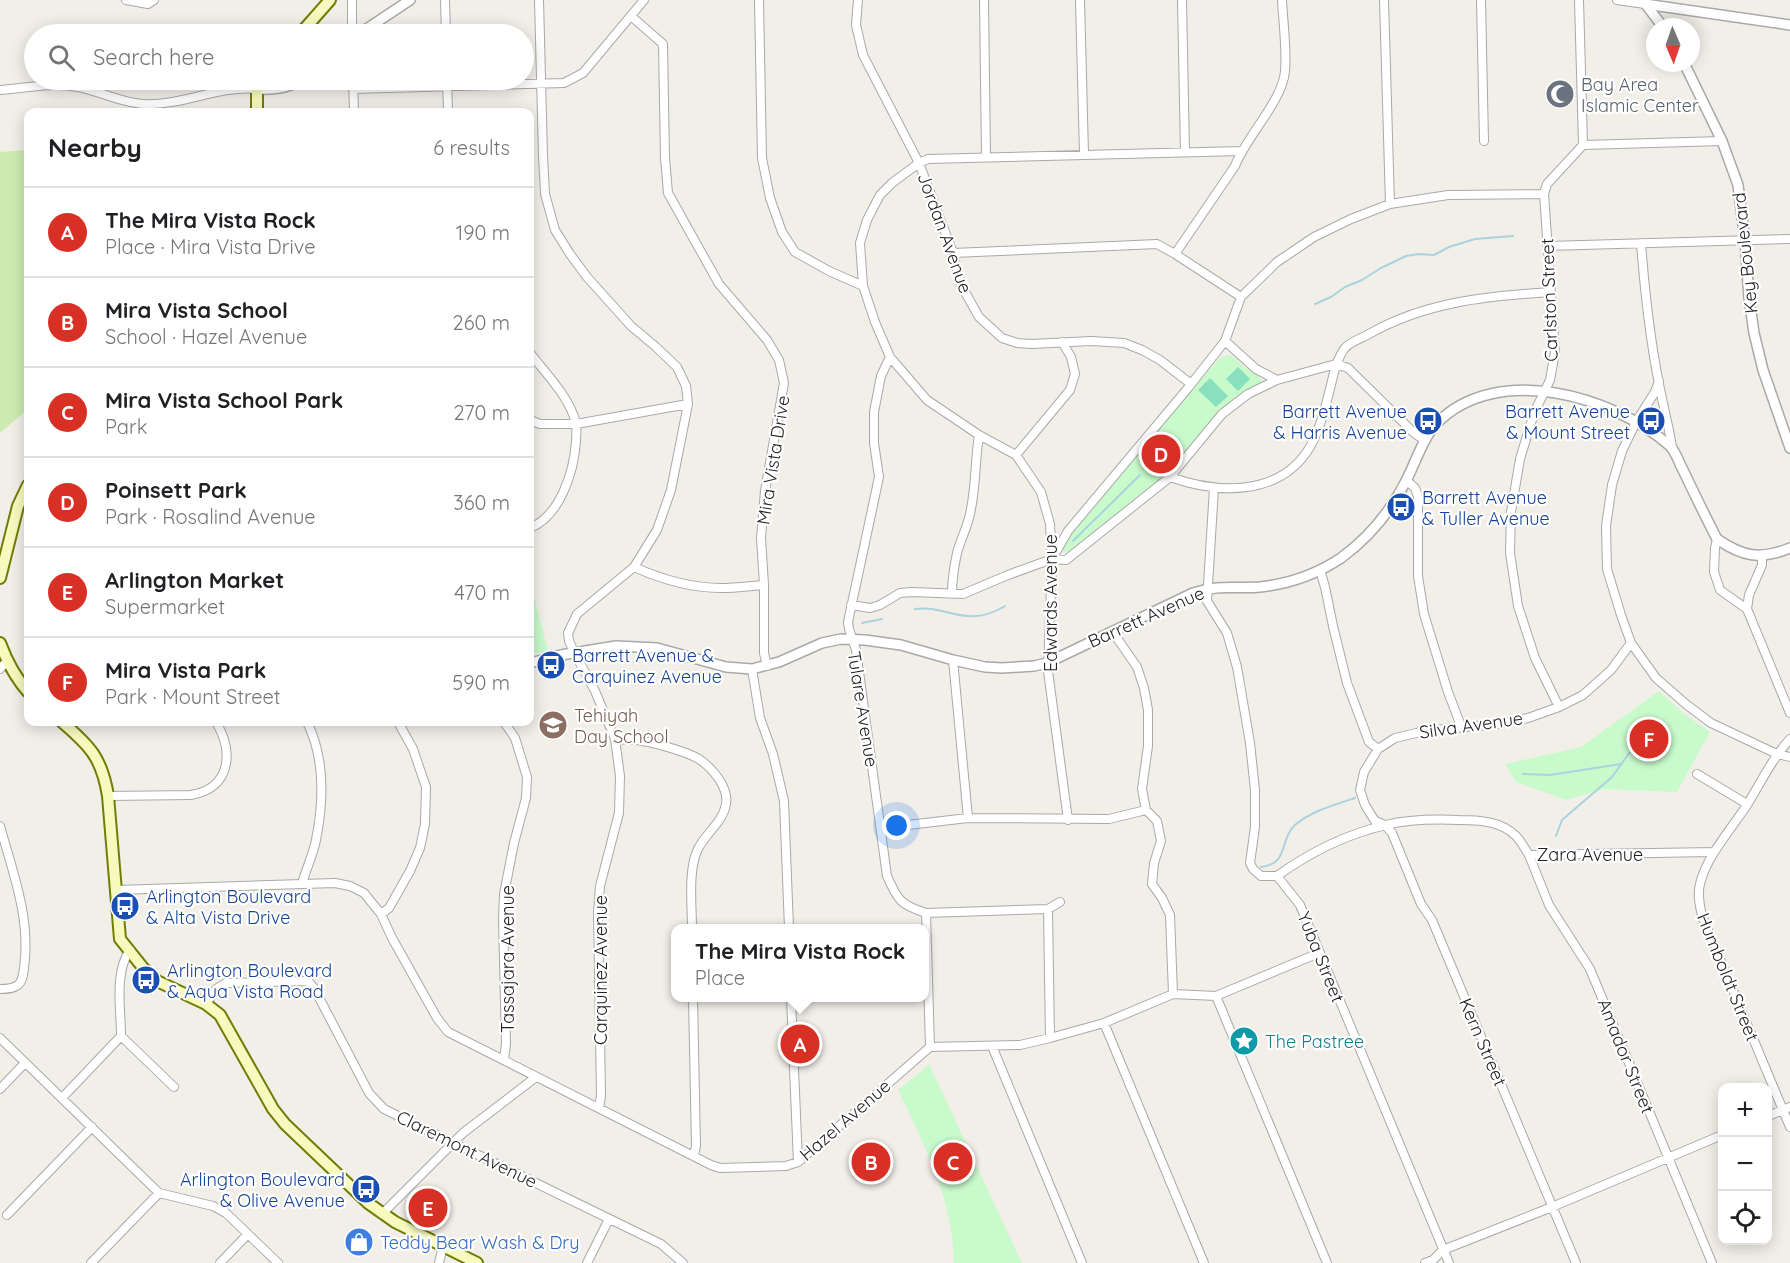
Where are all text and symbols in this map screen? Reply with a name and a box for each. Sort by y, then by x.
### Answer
north arrow [1646,18,1700,72]
search box [24,24,534,90]
icon: search [45,41,78,74]
text: Search here [93,43,214,71]
place label: Bay Area Islamic Center [1581,73,1699,117]
mosque icon: Bay Area Islamic Center [1544,78,1576,110]
text: Nearby [48,131,142,164]
text: 6 results [433,135,510,160]
street label: Jordan Avenue [913,170,977,296]
street label: Key Boulevard [1727,191,1763,315]
text: The Mira Vista Rock [105,206,316,234]
text: A [61,220,74,245]
text: 190 m [456,220,510,245]
text: Place · Mira Vista Drive [105,234,315,259]
street label: Carlston Street [1535,238,1563,362]
text: Mira Vista School [105,296,288,324]
text: B [61,310,74,335]
text: 260 m [453,310,510,335]
text: School · Hazel Avenue [105,324,307,349]
text: Mira Vista School Park [105,386,343,414]
street label: Mira Vista Drive [751,394,795,526]
text: C [61,400,74,425]
text: 270 m [453,400,510,425]
place label: Barrett Avenue & Harris Avenue [1273,400,1407,444]
place label: Barrett Avenue & Mount Street [1505,400,1630,444]
bus stop icon: Barrett Avenue & Harris Avenue [1412,405,1444,437]
bus stop icon: Barrett Avenue & Mount Street [1635,405,1667,437]
text: Park [105,414,147,439]
pin: D [1142,432,1180,476]
text: Poinsett Park [105,476,247,504]
place label: Barrett Avenue & Tuller Avenue [1422,486,1550,530]
text: D [60,490,75,515]
text: 360 m [453,490,510,515]
bus stop icon: Barrett Avenue & Tuller Avenue [1385,491,1417,523]
text: Park · Rosalind Avenue [105,504,316,529]
street label: Edwards Avenue [1039,534,1062,672]
text: Arlington Market [105,566,284,594]
text: E [62,580,73,605]
text: 470 m [454,580,510,605]
street label: Barrett Avenue [1084,581,1208,653]
text: Supermarket [105,594,225,619]
place label: Barrett Avenue & Carquinez Avenue [572,644,722,688]
bus stop icon: Barrett Avenue & Carquinez Avenue [535,649,567,681]
street label: Tulare Avenue [842,649,884,769]
text: Mira Vista Park [105,656,266,684]
text: F [62,670,73,695]
text: 590 m [452,670,510,695]
text: Park · Mount Street [105,684,281,709]
place label: Tehiyah Day School [574,704,669,748]
street label: Silva Avenue [1418,706,1524,744]
school or university icon: Tehiyah Day School [537,709,569,741]
pin: F [1630,716,1668,762]
your location [882,811,911,840]
street label: Zara Avenue [1537,843,1643,866]
place label: Arlington Boulevard & Alta Vista Drive [146,885,311,929]
street label: Tassajara Avenue [496,885,519,1033]
bus stop icon: Arlington Boulevard & Alta Vista Drive [109,890,141,922]
street label: Carquinez Avenue [589,895,612,1045]
street label: Yuba Street [1292,908,1350,1006]
street label: Humboldt Street [1692,909,1764,1045]
popup [671,924,929,1002]
text: The Mira Vista Rock [695,937,905,965]
place label: Arlington Boulevard & Aqua Vista Road [167,959,332,1003]
bus stop icon: Arlington Boulevard & Aqua Vista Road [130,964,162,996]
text: Place [695,965,745,990]
street label: Kern Street [1454,995,1512,1089]
street label: Amador Street [1593,995,1659,1117]
pin: A [780,1022,820,1066]
place icon: The Pastree [1228,1025,1260,1057]
place label: The Pastree [1265,1030,1364,1053]
street label: Hazel Avenue [795,1074,895,1166]
map controls [1718,1083,1772,1245]
button: + [1718,1083,1772,1137]
street label: Claremont Avenue [393,1105,541,1193]
button: − [1718,1137,1772,1191]
pin: B [852,1140,890,1184]
pin: C [934,1140,972,1184]
place label: Arlington Boulevard & Olive Avenue [180,1168,345,1212]
bus stop icon: Arlington Boulevard & Olive Avenue [350,1173,382,1205]
pin: E [408,1186,448,1230]
button: locate [1718,1191,1772,1245]
shop icon: Teddy Bear Wash & Dry [343,1226,375,1258]
place label: Teddy Bear Wash & Dry [380,1231,579,1254]

